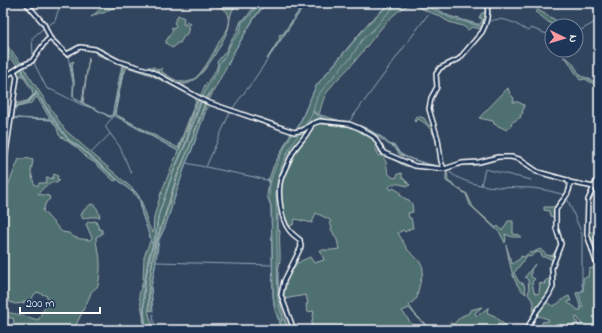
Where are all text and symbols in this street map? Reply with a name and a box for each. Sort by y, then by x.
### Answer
north arrow [544,18,584,58]
text: N [565,34,581,43]
scale bar [20,289,100,315]
text: 200 m [26,295,55,313]

